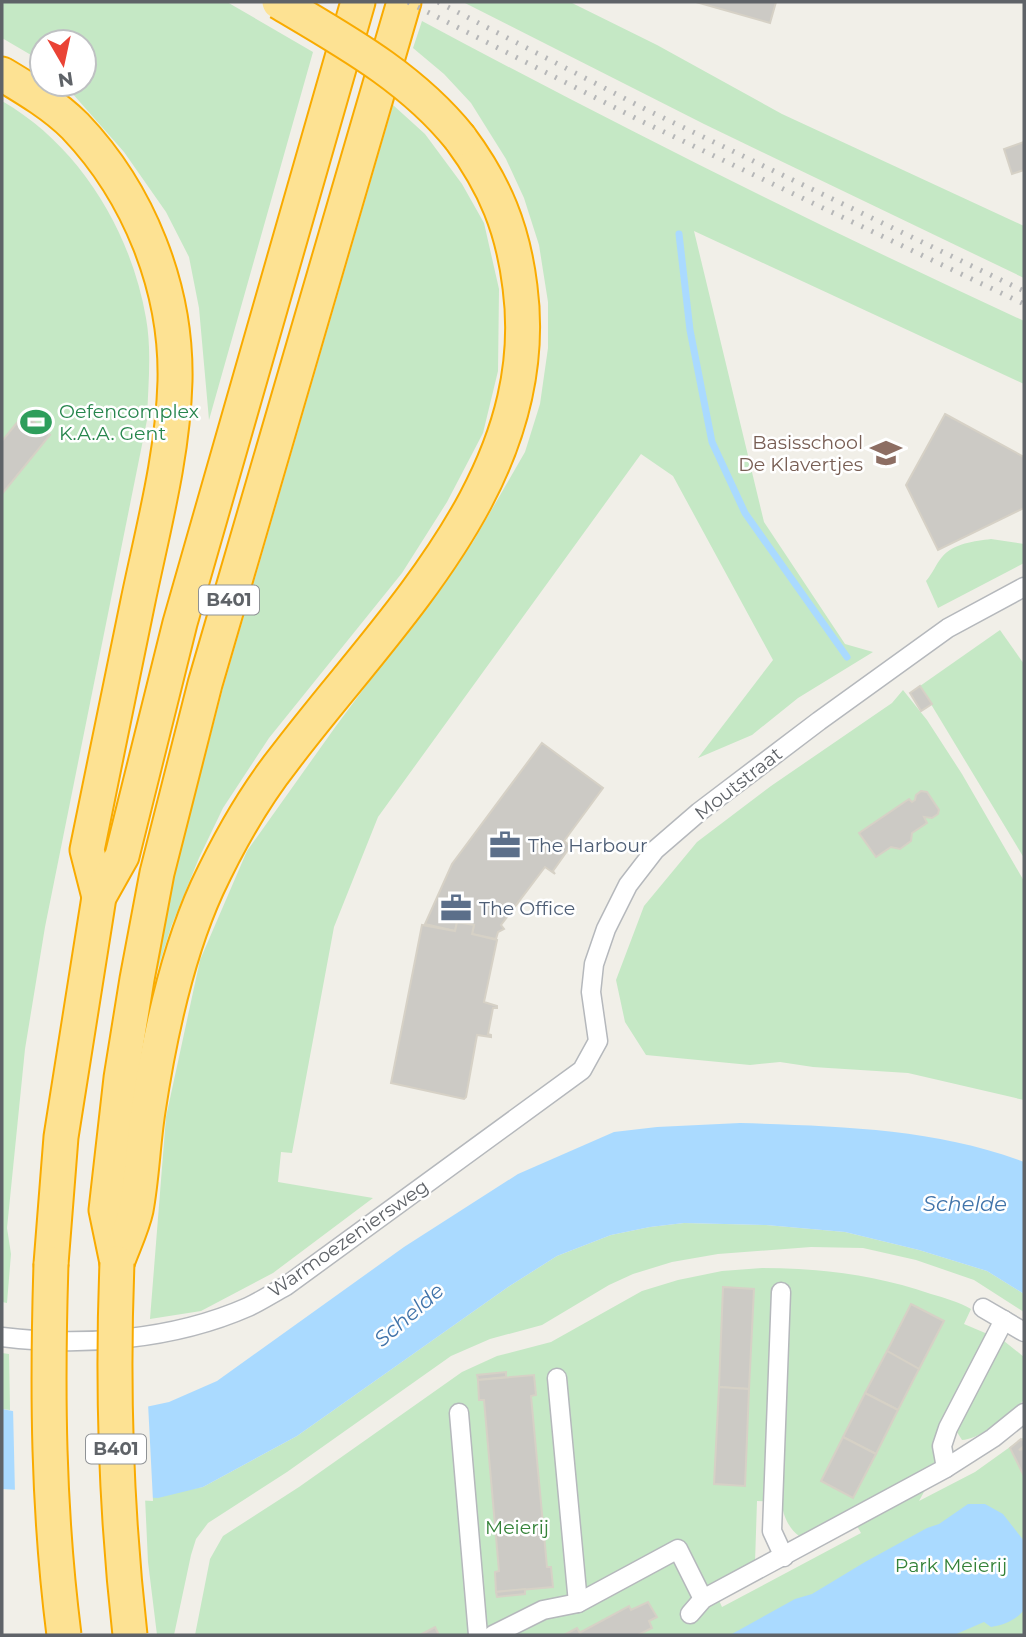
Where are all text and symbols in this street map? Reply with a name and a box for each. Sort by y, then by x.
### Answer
north arrow [28,28,98,98]
text: N [56,67,75,92]
place label: Oefencomplex K.A.A. Gent [59,400,199,445]
sports icon: Oefencomplex K.A.A. Gent [19,405,53,439]
place label: Basisschool De Klavertjes [738,431,863,476]
school or university icon: Basisschool De Klavertjes [869,436,903,470]
road number: B401 [199,586,259,614]
street label: Moutstraat [690,742,787,825]
office icon: The Harbour [488,828,522,862]
place label: The Harbour [528,834,648,857]
office icon: The Office [439,891,473,925]
place label: The Office [479,897,575,920]
street label: Warmoezeniersweg [264,1174,433,1302]
water label: Schelde [923,1191,1007,1216]
water label: Schelde [369,1278,449,1352]
road number: B401 [86,1434,146,1464]
park label: Meierij [485,1516,549,1539]
park label: Park Meierij [895,1554,1007,1577]

